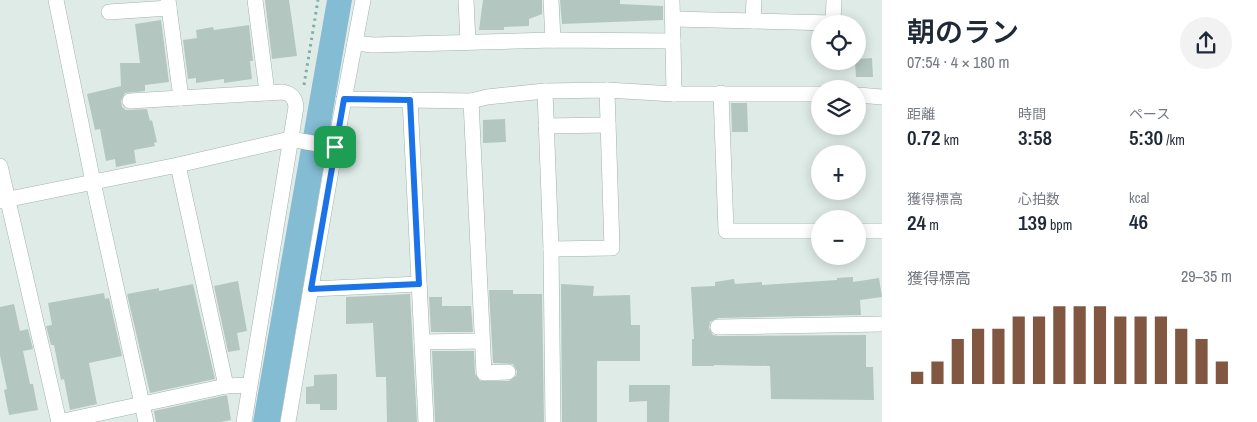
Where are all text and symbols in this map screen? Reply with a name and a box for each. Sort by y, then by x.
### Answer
text: 朝のラン [907,13,1019,51]
map controls [811,15,866,265]
button: locate [811,15,866,70]
button: share [1180,17,1232,69]
text: 07:54 · 4 × 180 m [907,51,1010,73]
button: layers [811,80,866,135]
text: 距離 [907,105,935,123]
text: 時間 [1018,105,1046,123]
text: ペース [1129,105,1170,123]
text: 0.72 [907,123,941,152]
text: 3:58 [1018,123,1052,152]
text: 5:30 [1129,123,1163,152]
pin [314,126,356,168]
text: km [941,131,959,149]
text: /km [1163,131,1185,149]
icon: arrive [321,133,349,161]
button: + [811,145,866,200]
text: kcal [1129,189,1149,207]
text: 獲得標高 [907,190,963,208]
text: 心拍数 [1018,190,1060,208]
text: 46 [1129,207,1148,236]
text: 24 [907,208,926,237]
text: 139 [1018,208,1047,237]
button: − [811,210,866,265]
text: m [926,216,939,234]
text: bpm [1047,216,1072,234]
text: 29–35 m [1181,265,1232,287]
text: 獲得標高 [907,267,971,289]

